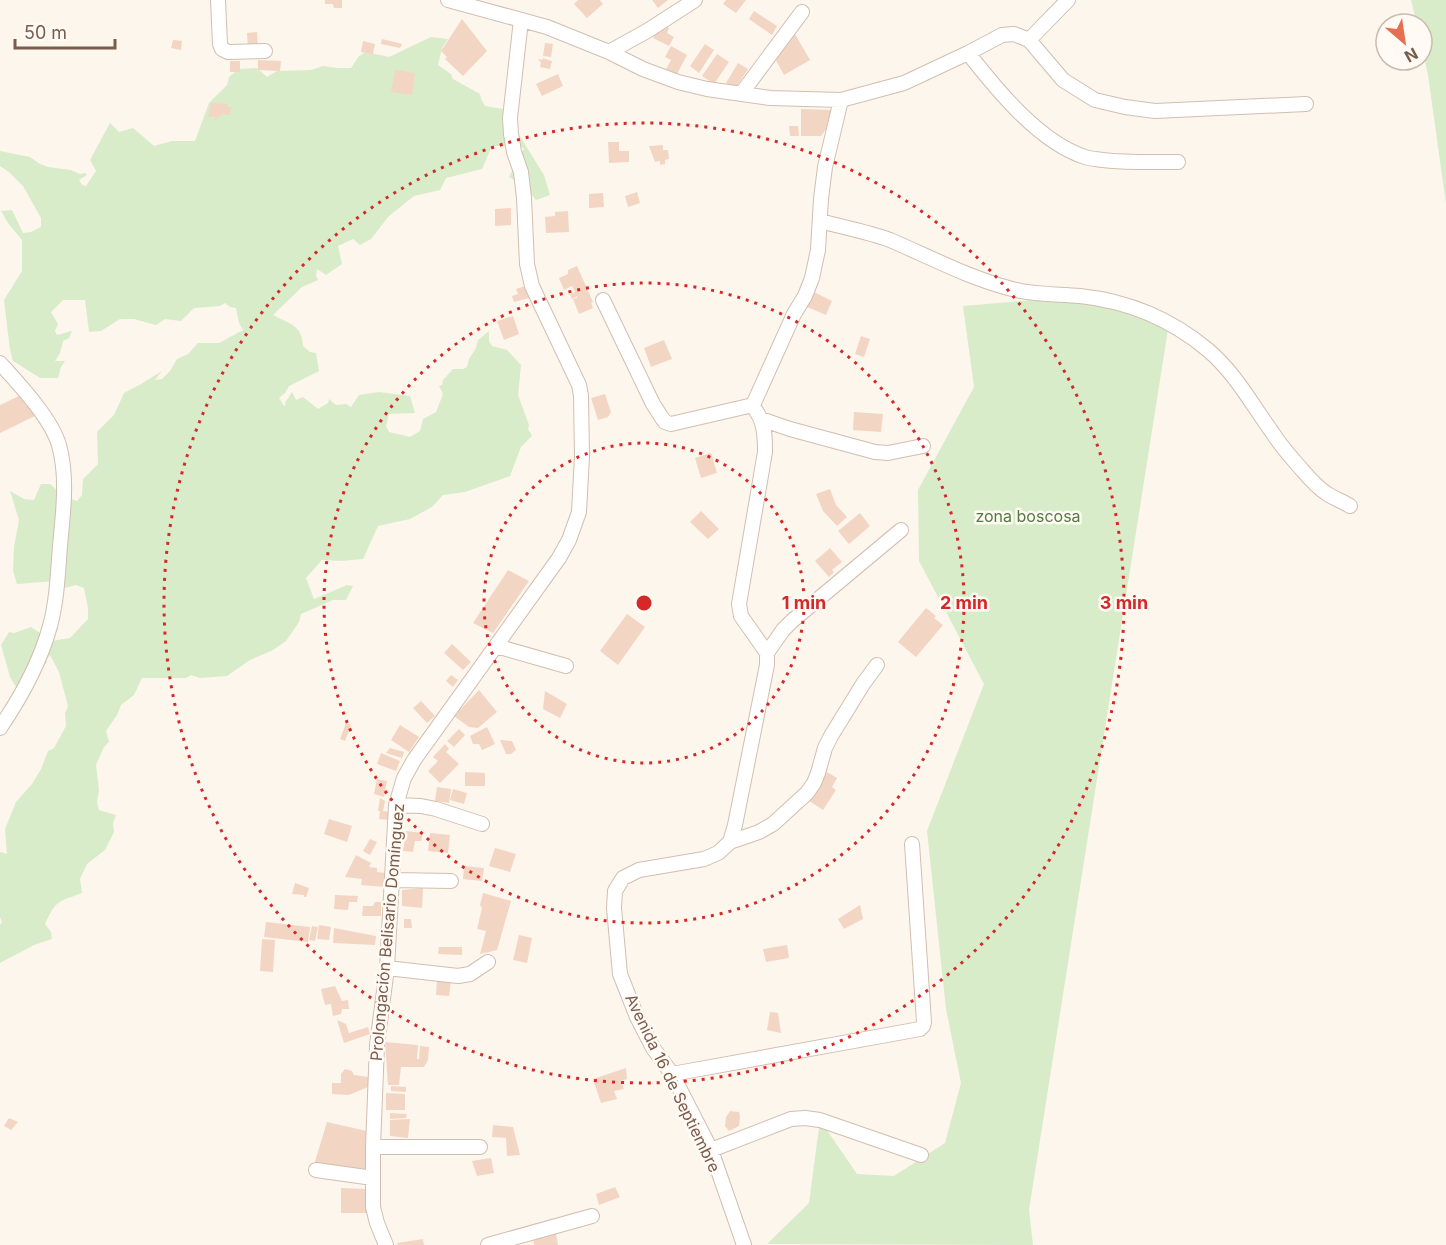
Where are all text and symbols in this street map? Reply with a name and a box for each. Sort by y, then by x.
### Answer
scale bar [15,12,116,50]
north arrow [1374,12,1434,72]
text: 50 m [24,22,67,43]
text: N [1401,43,1421,67]
park label: zona boscosa [975,506,1081,526]
text: 1 min [782,592,826,613]
text: 2 min [940,592,988,613]
text: 3 min [1100,592,1148,613]
centre of rings [634,593,654,613]
street label: Prolongación Belisario Domínguez [366,802,408,1062]
street label: Avenida 16 de Septiembre [621,991,725,1175]

